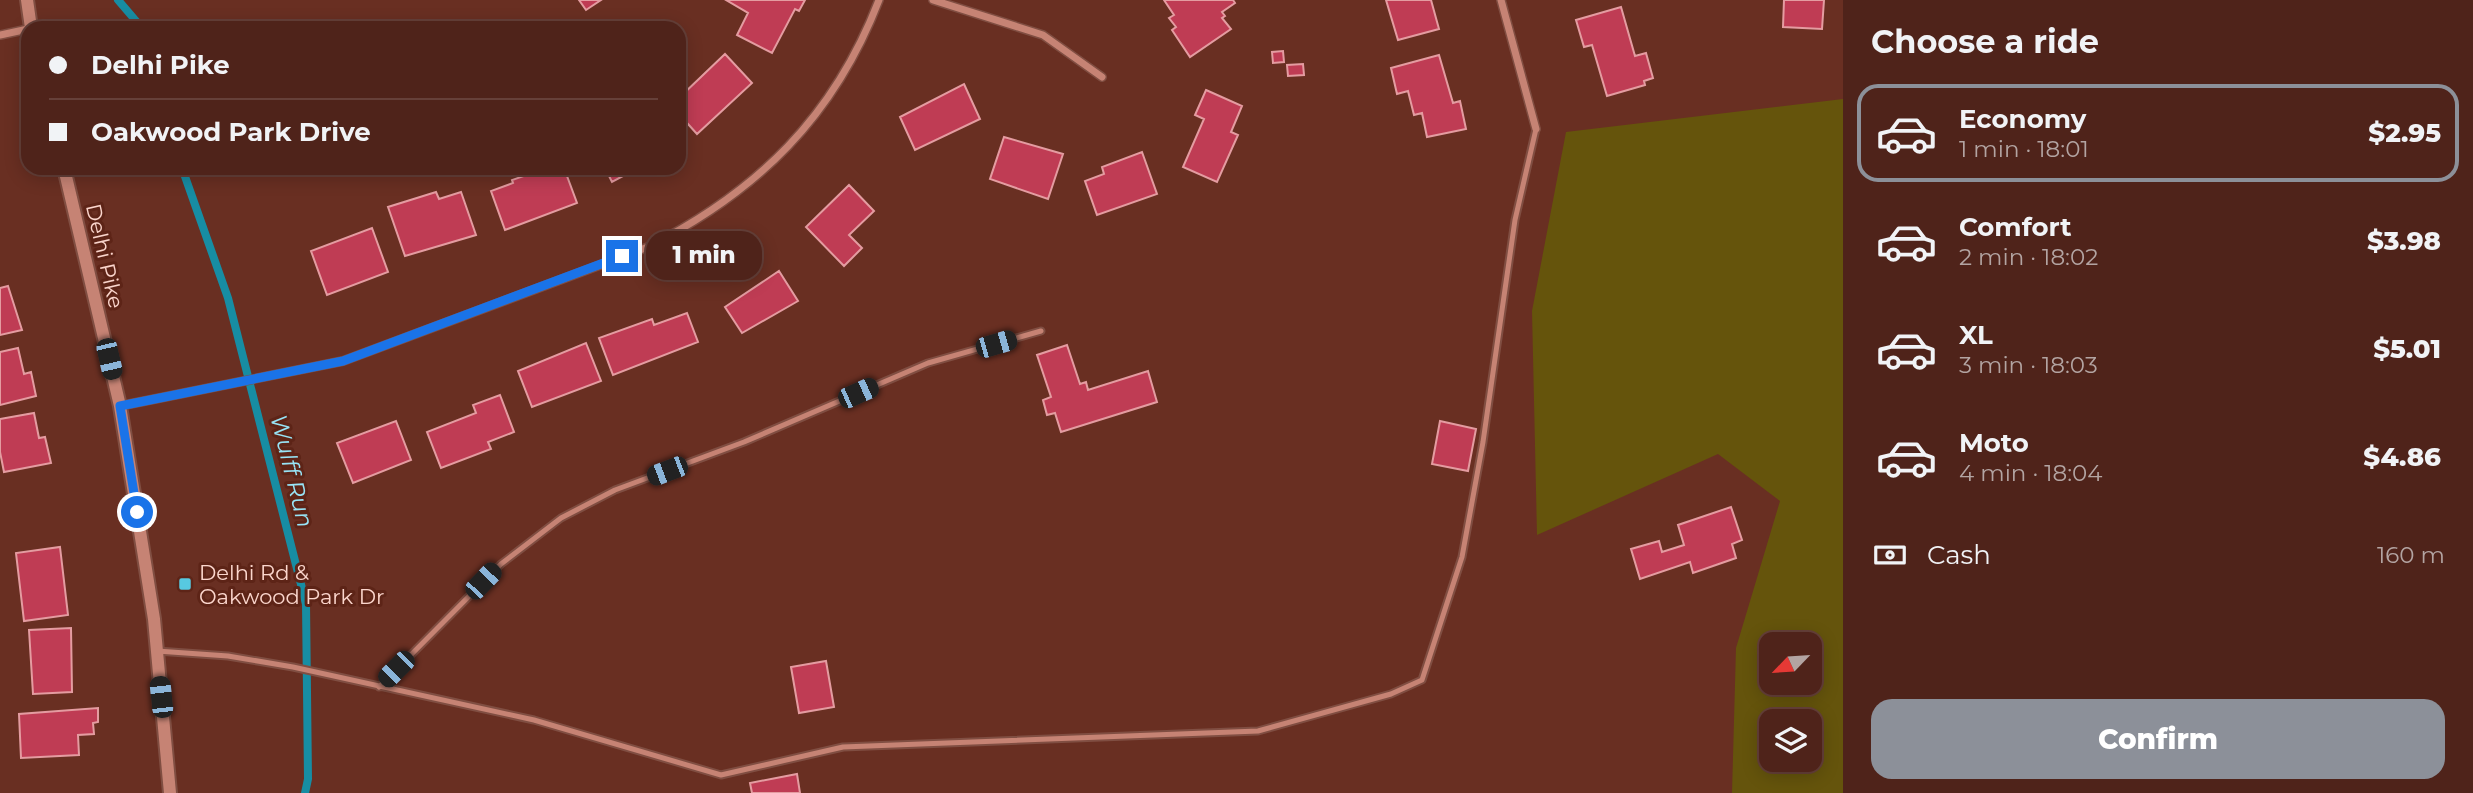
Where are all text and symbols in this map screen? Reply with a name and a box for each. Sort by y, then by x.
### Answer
text: Choose a ride [1871,22,2099,61]
text: Delhi Pike [91,49,230,81]
icon: car [1875,102,1938,165]
text: Economy [1959,103,2086,135]
text: Oakwood Park Drive [91,116,371,148]
text: $2.95 [2368,117,2441,149]
text: 1 min · 18:01 [1959,135,2089,163]
street label: Delhi Pike [81,201,129,311]
icon: car [1875,210,1938,273]
text: Comfort [1959,211,2071,243]
text: $3.98 [2367,225,2441,257]
callout: 1 min [646,232,762,280]
route end [606,240,638,272]
text: 1 min [672,241,736,269]
text: 2 min · 18:02 [1959,243,2098,271]
icon: car [1875,318,1938,381]
text: XL [1959,319,1993,351]
car [973,328,1020,360]
text: $5.01 [2373,333,2441,365]
car [95,336,124,382]
text: 3 min · 18:03 [1959,351,2098,379]
car [835,375,882,411]
water label: Wulff Run [264,412,320,530]
icon: car [1875,426,1938,489]
text: Moto [1959,427,2029,459]
text: $4.86 [2363,441,2441,473]
car [644,454,691,488]
text: 4 min · 18:04 [1959,459,2103,487]
route start [121,496,153,528]
icon: cash [1871,536,1909,574]
text: Cash [1927,539,1991,571]
text: 160 m [2377,541,2445,569]
car [461,559,506,603]
place label: Delhi Rd & Oakwood Park Dr [199,560,384,609]
marker: Delhi Rd & Oakwood Park Dr [177,576,193,592]
north arrow [1759,632,1822,695]
map controls [1759,632,1822,772]
car [374,647,419,691]
car [149,675,174,719]
button: Confirm [1871,699,2445,779]
button: layers [1759,709,1822,772]

